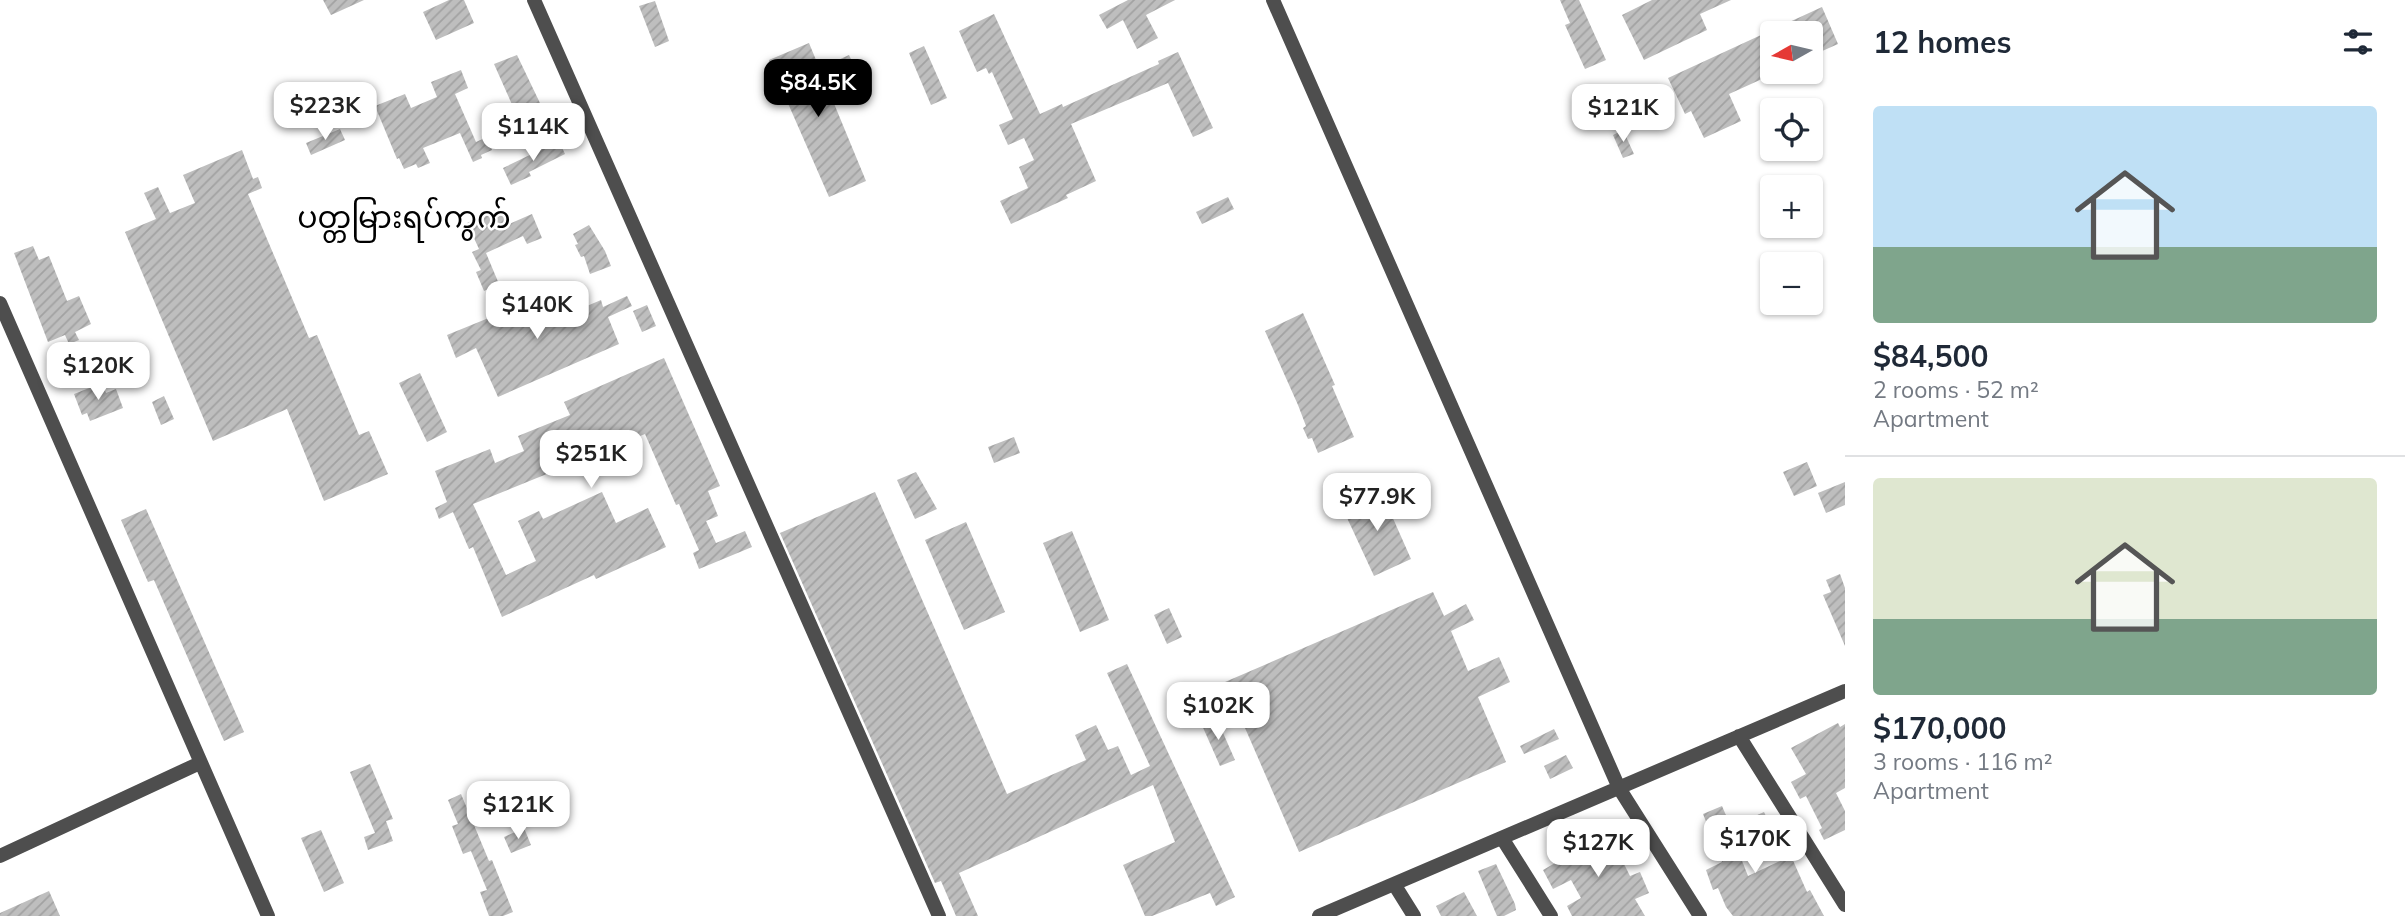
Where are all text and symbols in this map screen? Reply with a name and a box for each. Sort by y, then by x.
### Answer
north arrow [1760,21,1824,84]
map controls [1760,21,1823,315]
text: 12 homes [1873,23,2012,61]
icon: filters [2339,23,2377,61]
pin: $84.5K [761,60,875,119]
text: $84.5K [780,67,856,96]
pin: $223K [276,82,374,142]
pin: $121K [1574,85,1672,144]
text: $223K [290,90,360,119]
text: $121K [1588,92,1658,121]
button: locate [1760,98,1823,161]
pin: $114K [484,104,582,163]
text: $114K [498,111,568,140]
icon: home [2062,152,2188,278]
button: + [1760,175,1823,238]
district label: ပတ္တမြားရပ်ကွက် [297,196,511,243]
button: − [1760,252,1823,315]
pin: $140K [488,282,586,341]
text: $140K [502,289,572,318]
text: $84,500 [1873,337,1988,375]
pin: $120K [49,342,147,402]
text: $120K [63,350,133,379]
text: 2 rooms · 52 m² [1873,375,2039,404]
text: Apartment [1873,404,1989,433]
pin: $251K [542,430,640,490]
text: $251K [556,438,626,467]
pin: $77.9K [1320,474,1434,533]
text: $77.9K [1339,481,1415,510]
icon: home [2062,524,2188,650]
pin: $102K [1169,682,1267,742]
text: $102K [1183,690,1253,719]
text: $170,000 [1873,709,2006,747]
text: 3 rooms · 116 m² [1873,747,2053,776]
text: Apartment [1873,776,1989,805]
pin: $121K [469,782,567,841]
text: $121K [483,789,553,818]
pin: $170K [1706,816,1804,875]
pin: $127K [1549,820,1647,879]
text: $170K [1720,823,1790,852]
text: $127K [1563,827,1633,856]

